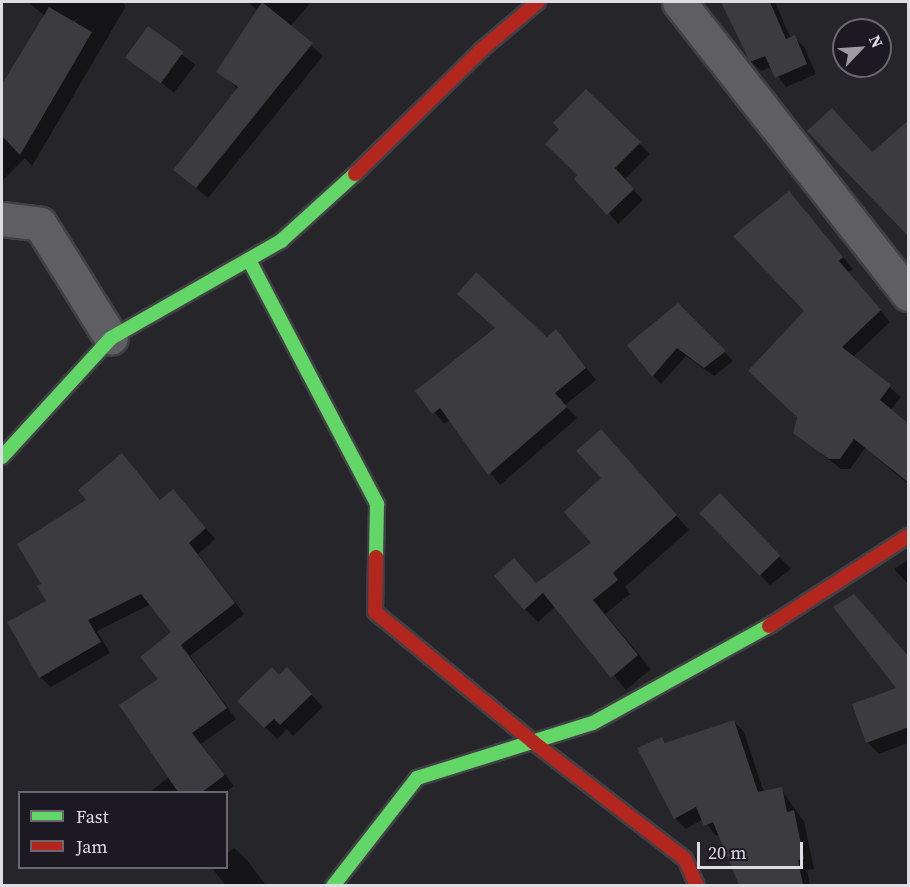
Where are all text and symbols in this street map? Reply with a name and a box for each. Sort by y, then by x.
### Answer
north arrow [832,18,892,78]
text: N [864,31,889,51]
legend [18,791,228,869]
text: Fast [76,804,109,829]
scale bar [700,830,806,868]
text: Jam [76,834,108,859]
text: 20 m [708,840,746,865]

